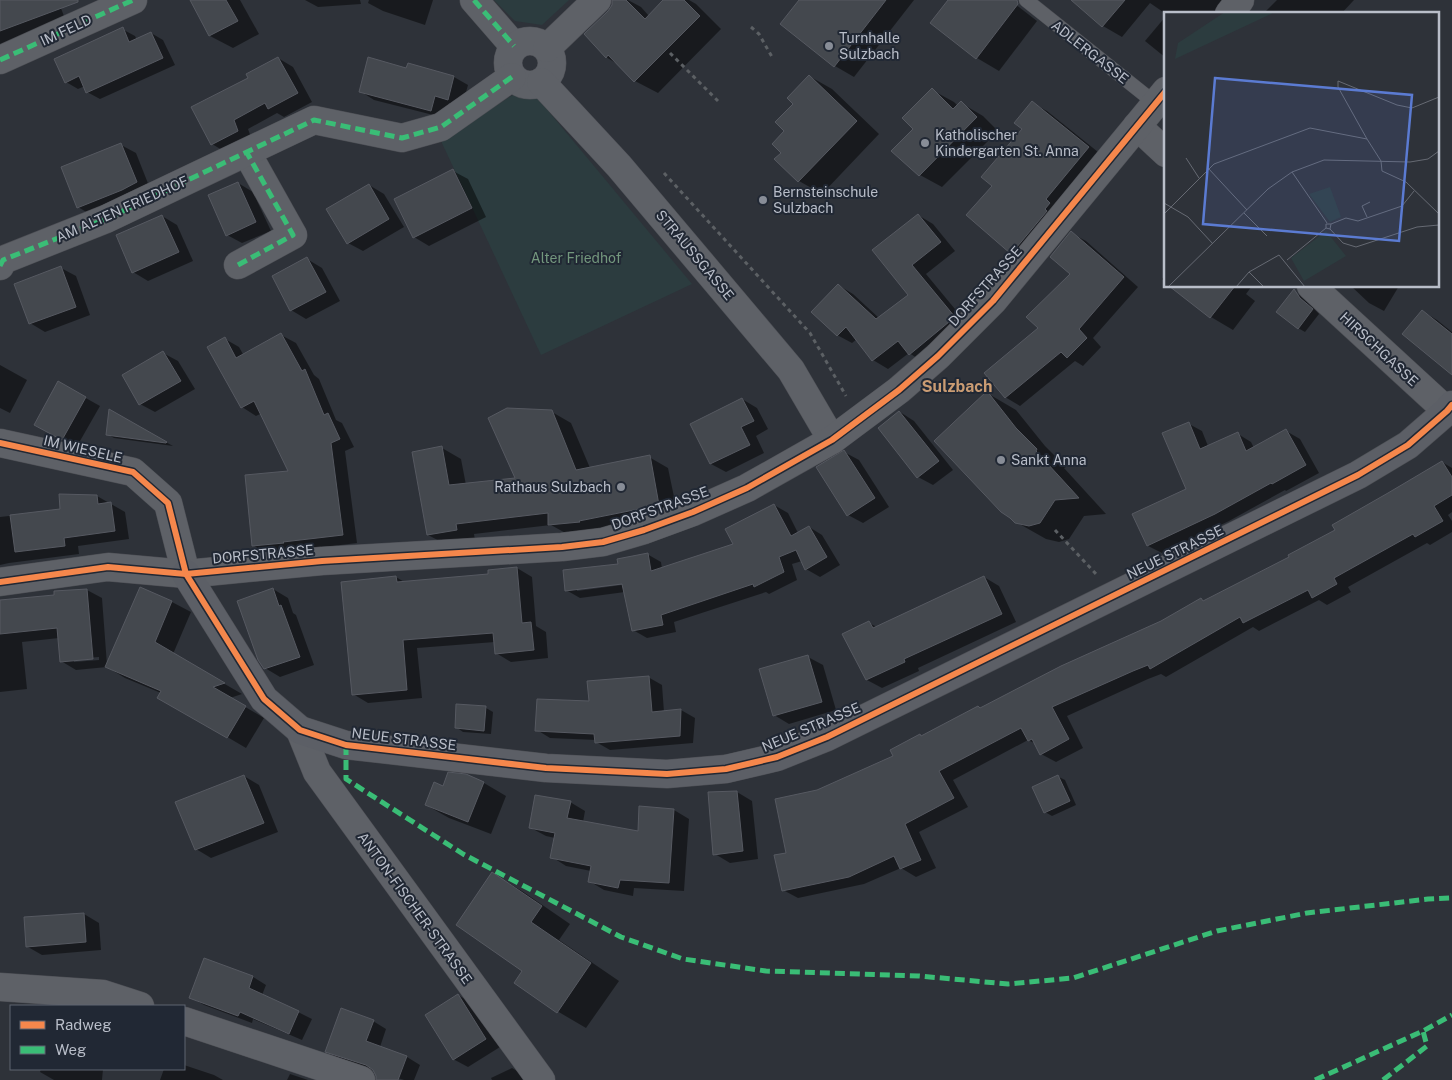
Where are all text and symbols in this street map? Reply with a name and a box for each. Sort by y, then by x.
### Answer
street label: IM FELD [38,11,94,49]
inset map [1164,12,1440,288]
street label: ADLERGASSE [1048,17,1132,87]
place label: Turnhalle Sulzbach [839,30,900,62]
marker: Turnhalle Sulzbach [823,40,835,52]
place label: Katholischer Kindergarten St. Anna [935,127,1079,159]
marker: Katholischer Kindergarten St. Anna [919,137,931,149]
street label: AM ALTEN FRIEDHOF [53,173,191,245]
place label: Bernsteinschule Sulzbach [773,184,878,216]
marker: Bernsteinschule Sulzbach [757,194,769,206]
street label: STRAUSSGASSE [653,207,737,303]
street label: DORFSTRASSE [945,243,1025,329]
park label: Alter Friedhof [531,250,622,266]
street label: HIRSCHGASSE [1337,309,1421,389]
district label: Sulzbach [922,377,992,396]
street label: IM WIESELE [42,432,124,466]
place label: Sankt Anna [1011,452,1086,468]
marker: Sankt Anna [995,454,1007,466]
place label: Rathaus Sulzbach [494,479,611,495]
marker: Rathaus Sulzbach [615,481,627,493]
street label: DORFSTRASSE [609,483,711,533]
street label: NEUE STRASSE [1124,522,1226,582]
street label: DORFSTRASSE [212,542,314,566]
street label: NEUE STRASSE [759,699,863,755]
street label: NEUE STRASSE [351,725,457,753]
street label: ANTON-FISCHER-STRASSE [355,829,475,987]
legend [10,1005,185,1070]
text: Radweg [55,1016,112,1033]
text: Weg [55,1041,86,1058]

